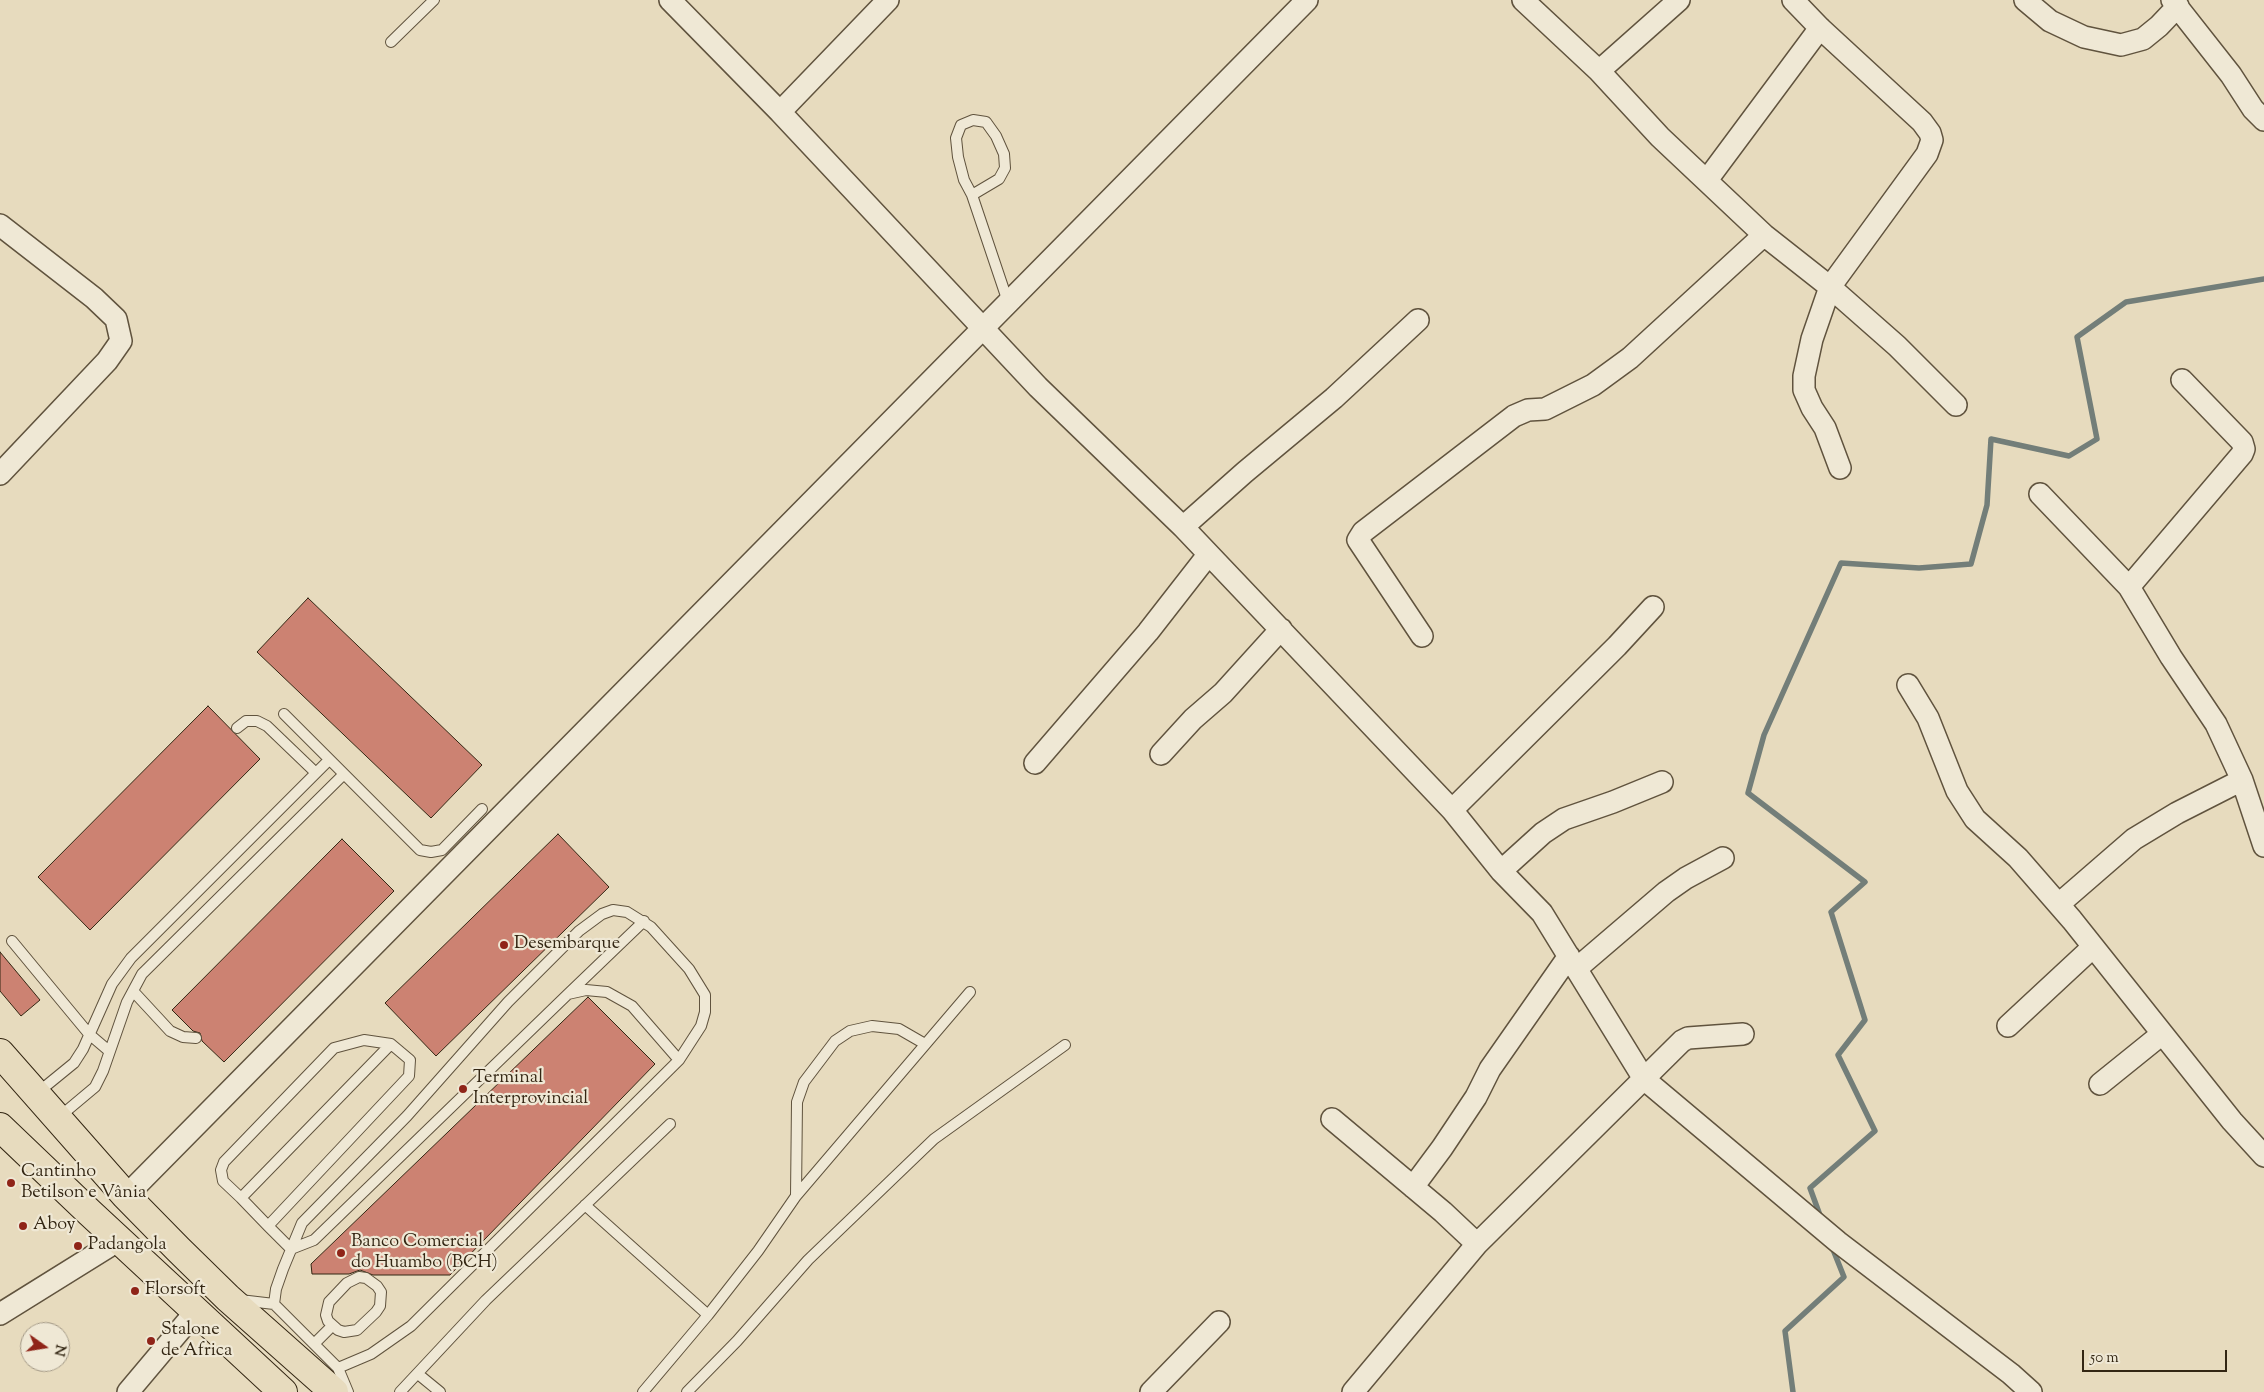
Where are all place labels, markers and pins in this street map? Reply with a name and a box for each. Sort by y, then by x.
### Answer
place label: Desembarque [514,934,620,956]
marker: Desembarque [498,939,510,951]
place label: Terminal Interprovincial [473,1068,588,1110]
marker: Terminal Interprovincial [457,1083,469,1095]
place label: Cantinho Betilson e Vânia [21,1162,146,1204]
marker: Cantinho Betilson e Vânia [5,1177,17,1189]
place label: Aboy [33,1215,76,1237]
marker: Aboy [17,1220,29,1232]
place label: Banco Comercial do Huambo (BCH) [351,1232,498,1274]
place label: Padangola [88,1235,167,1257]
marker: Padangola [72,1240,84,1252]
marker: Banco Comercial do Huambo (BCH) [335,1247,347,1259]
place label: Florsoft [145,1280,206,1302]
marker: Florsoft [129,1285,141,1297]
place label: Stalone de Africa [161,1320,232,1362]
marker: Stalone de Africa [145,1335,157,1347]

